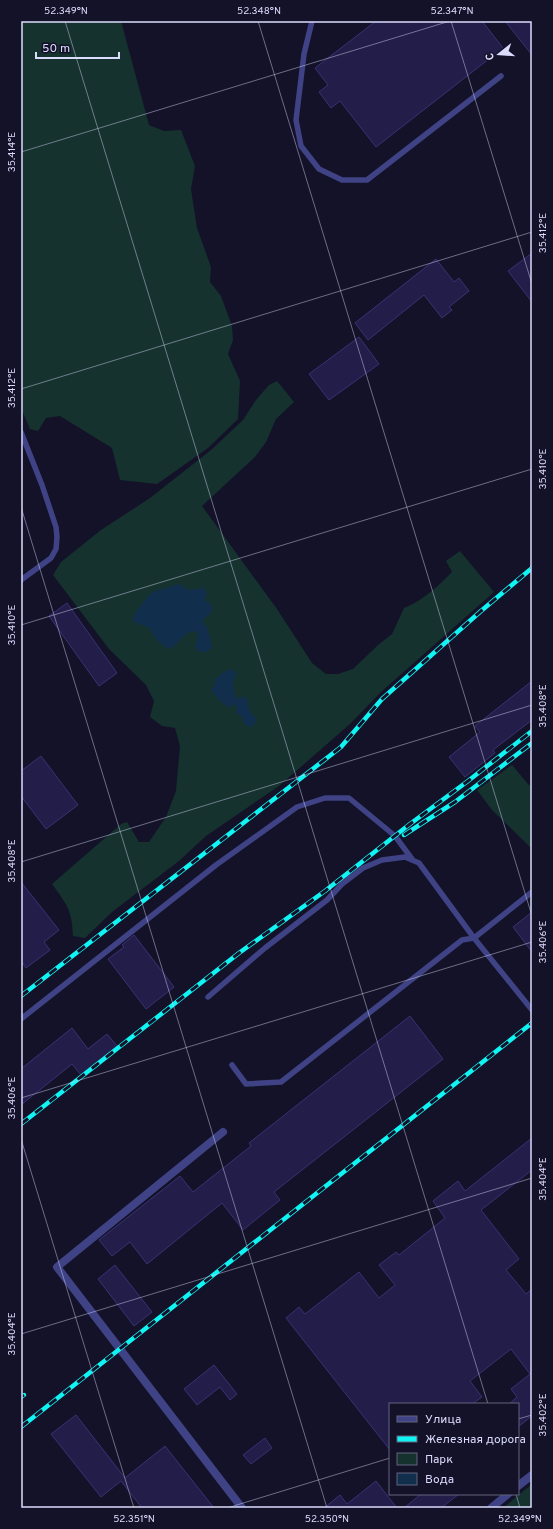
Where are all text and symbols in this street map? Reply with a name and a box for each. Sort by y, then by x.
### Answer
text: 52.349°N [44,5,88,18]
text: 52.348°N [237,5,281,18]
text: 52.347°N [430,5,474,18]
scale bar [36,34,119,60]
north arrow [479,34,519,74]
text: 50 m [42,41,70,57]
text: С [483,51,498,62]
text: 35.414°E [6,132,19,172]
text: 35.412°E [537,213,550,253]
text: 35.412°E [6,368,19,408]
text: 35.410°E [537,449,550,489]
text: 35.410°E [6,605,19,645]
text: 35.408°E [537,684,550,728]
text: 35.408°E [6,839,19,883]
text: 35.406°E [537,920,550,964]
text: 35.406°E [6,1076,19,1120]
text: 35.404°E [537,1157,550,1201]
text: 35.404°E [6,1312,19,1356]
text: 35.402°E [537,1393,550,1437]
legend [389,1403,519,1495]
text: Улица [425,1412,461,1428]
text: Железная дорога [425,1432,526,1448]
text: Парк [425,1452,453,1468]
text: Вода [425,1472,454,1488]
text: 52.351°N [113,1513,155,1526]
text: 52.350°N [305,1513,349,1526]
text: 52.349°N [498,1513,542,1526]

